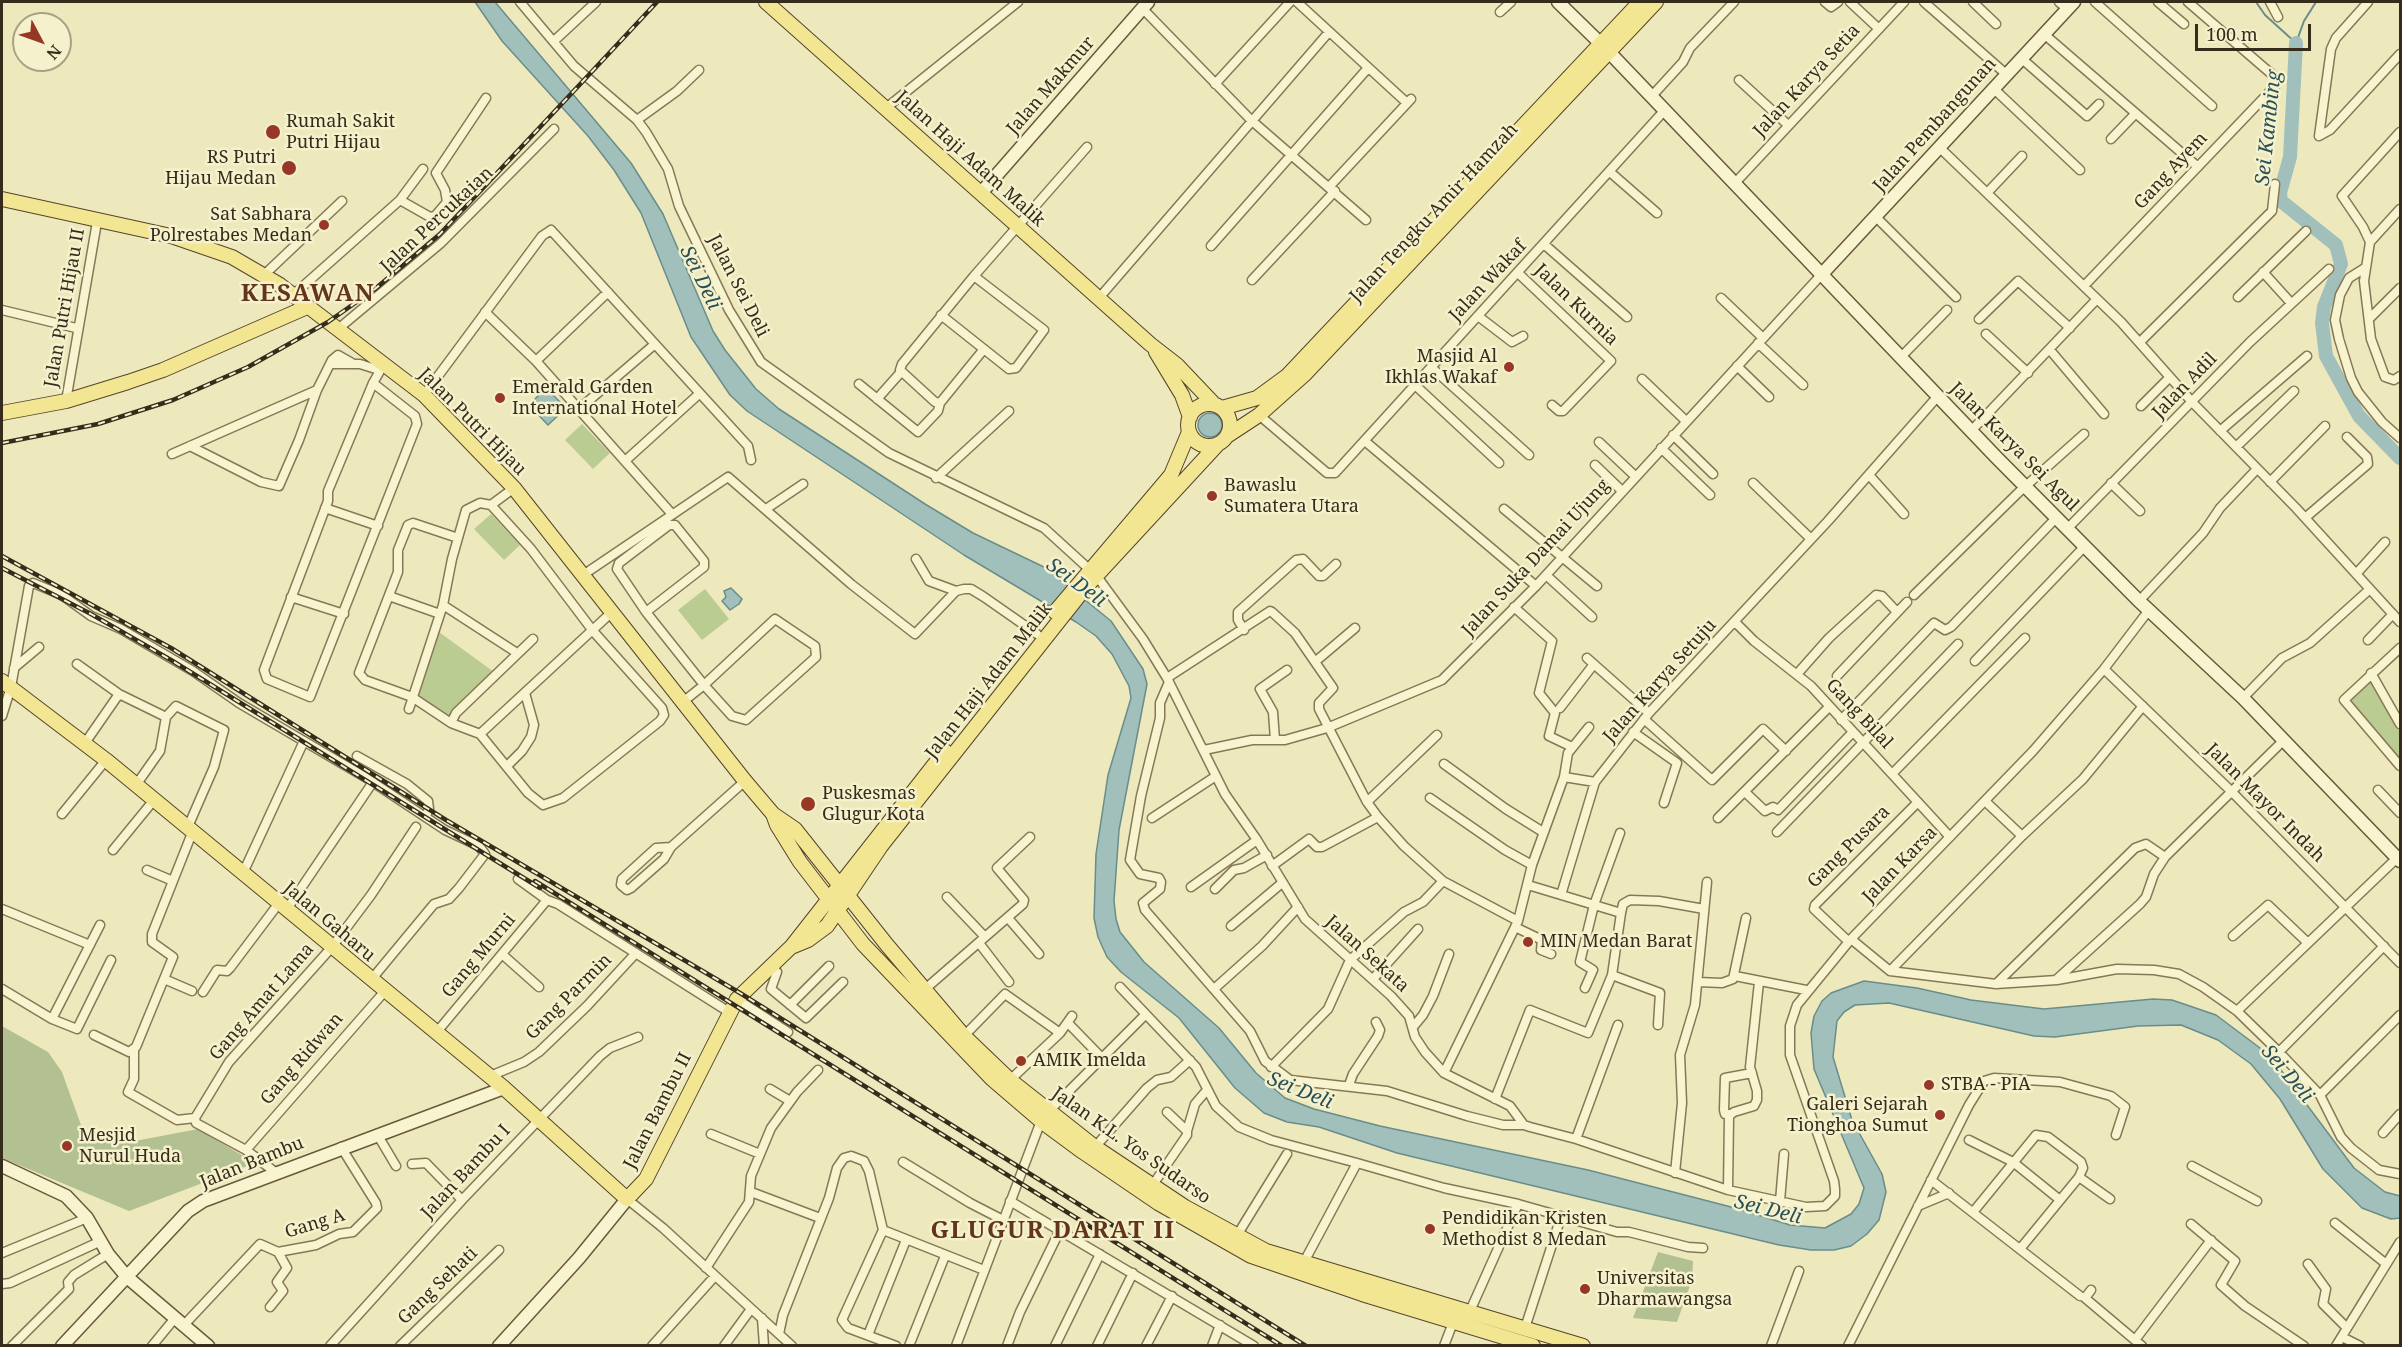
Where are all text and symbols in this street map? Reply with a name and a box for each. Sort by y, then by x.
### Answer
north arrow [12,12,72,72]
scale bar [2198,12,2314,50]
street label: Jalan Karya Setia [1749,20,1865,142]
text: 100 m [2206,22,2258,46]
street label: Jalan Makmur [1002,32,1100,140]
text: N [42,41,67,64]
street label: Jalan Pembangunan [1869,53,2001,197]
water label: Sei Kambing [2251,69,2287,187]
street label: Jalan Haji Adam Malik [891,86,1049,232]
place label: Rumah Sakit Putri Hijau [286,111,395,154]
street label: Jalan Tengku Amir Hamzah [1345,119,1523,307]
marker: Rumah Sakit Putri Hijau [264,123,282,141]
street label: Gang Ayem [2130,128,2212,214]
place label: RS Putri Hijau Medan [165,147,276,190]
marker: RS Putri Hijau Medan [280,159,298,177]
street label: Jalan Percukaian [376,162,498,278]
place label: Sat Sabhara Polrestabes Medan [150,204,312,246]
marker: Sat Sabhara Polrestabes Medan [317,218,331,232]
street label: Jalan Putri Hijau II [40,227,90,389]
street label: Jalan Sei Deli [703,231,773,341]
street label: Jalan Wakaf [1445,236,1531,326]
water label: Sei Deli [674,242,726,314]
street label: Jalan Kurnia [1530,260,1622,350]
district label: KESAWAN [241,280,375,308]
place label: Masjid Al Ikhlas Wakaf [1385,346,1497,388]
street label: Jalan Adil [2148,349,2222,423]
marker: Masjid Al Ikhlas Wakaf [1502,360,1516,374]
street label: Jalan Putri Hijau [414,364,530,480]
place label: Emerald Garden International Hotel [512,377,677,420]
street label: Jalan Karya Sei Agul [1945,378,2083,516]
marker: Emerald Garden International Hotel [493,391,507,405]
place label: Bawaslu Sumatera Utara [1224,475,1359,518]
street label: Jalan Suka Damai Ujung [1458,475,1614,641]
marker: Bawaslu Sumatera Utara [1205,489,1219,503]
water label: Sei Deli [1041,553,1111,613]
street label: Jalan Haji Adam Malik [921,598,1057,764]
street label: Jalan Karya Setuju [1599,615,1721,747]
street label: Gang Bilal [1821,675,1897,753]
street label: Jalan Mayor Indah [2201,739,2329,867]
place label: Puskesmas Glugur Kota [822,783,925,826]
marker: Puskesmas Glugur Kota [799,795,817,813]
street label: Gang Pusara [1803,801,1895,893]
street label: Jalan Karsa [1858,822,1942,908]
street label: Jalan Gaharu [279,877,379,967]
street label: Gang Murni [438,910,520,1002]
street label: Jalan Sekata [1321,911,1413,997]
place label: MIN Medan Barat [1540,931,1692,953]
marker: MIN Medan Barat [1521,935,1535,949]
street label: Gang Amat Lama [205,939,319,1065]
street label: Gang Parmin [521,949,617,1045]
street label: Gang Ridwan [256,1009,348,1109]
water label: Sei Deli [2256,1040,2318,1108]
street label: Jalan Bambu II [619,1049,697,1173]
place label: AMIK Imelda [1033,1050,1146,1072]
marker: AMIK Imelda [1014,1054,1028,1068]
water label: Sei Deli [1264,1067,1336,1115]
place label: STBA - PIA [1941,1074,2031,1096]
marker: STBA - PIA [1922,1078,1936,1092]
street label: Jalan K.L. Yos Sudarso [1048,1083,1214,1209]
place label: Galeri Sejarah Tionghoa Sumut [1787,1094,1928,1136]
marker: Galeri Sejarah Tionghoa Sumut [1933,1108,1947,1122]
street label: Jalan Bambu I [417,1120,515,1224]
place label: Mesjid Nurul Huda [79,1125,181,1168]
street label: Jalan Bambu [197,1132,307,1194]
marker: Mesjid Nurul Huda [60,1139,74,1153]
water label: Sei Deli [1732,1190,1804,1230]
street label: Gang A [282,1205,348,1243]
place label: Pendidikan Kristen Methodist 8 Medan [1442,1208,1607,1250]
district label: GLUGUR DARAT II [930,1217,1176,1245]
marker: Pendidikan Kristen Methodist 8 Medan [1423,1222,1437,1236]
street label: Gang Sehati [394,1243,482,1329]
place label: Universitas Dharmawangsa [1597,1268,1732,1310]
marker: Universitas Dharmawangsa [1578,1282,1592,1296]

